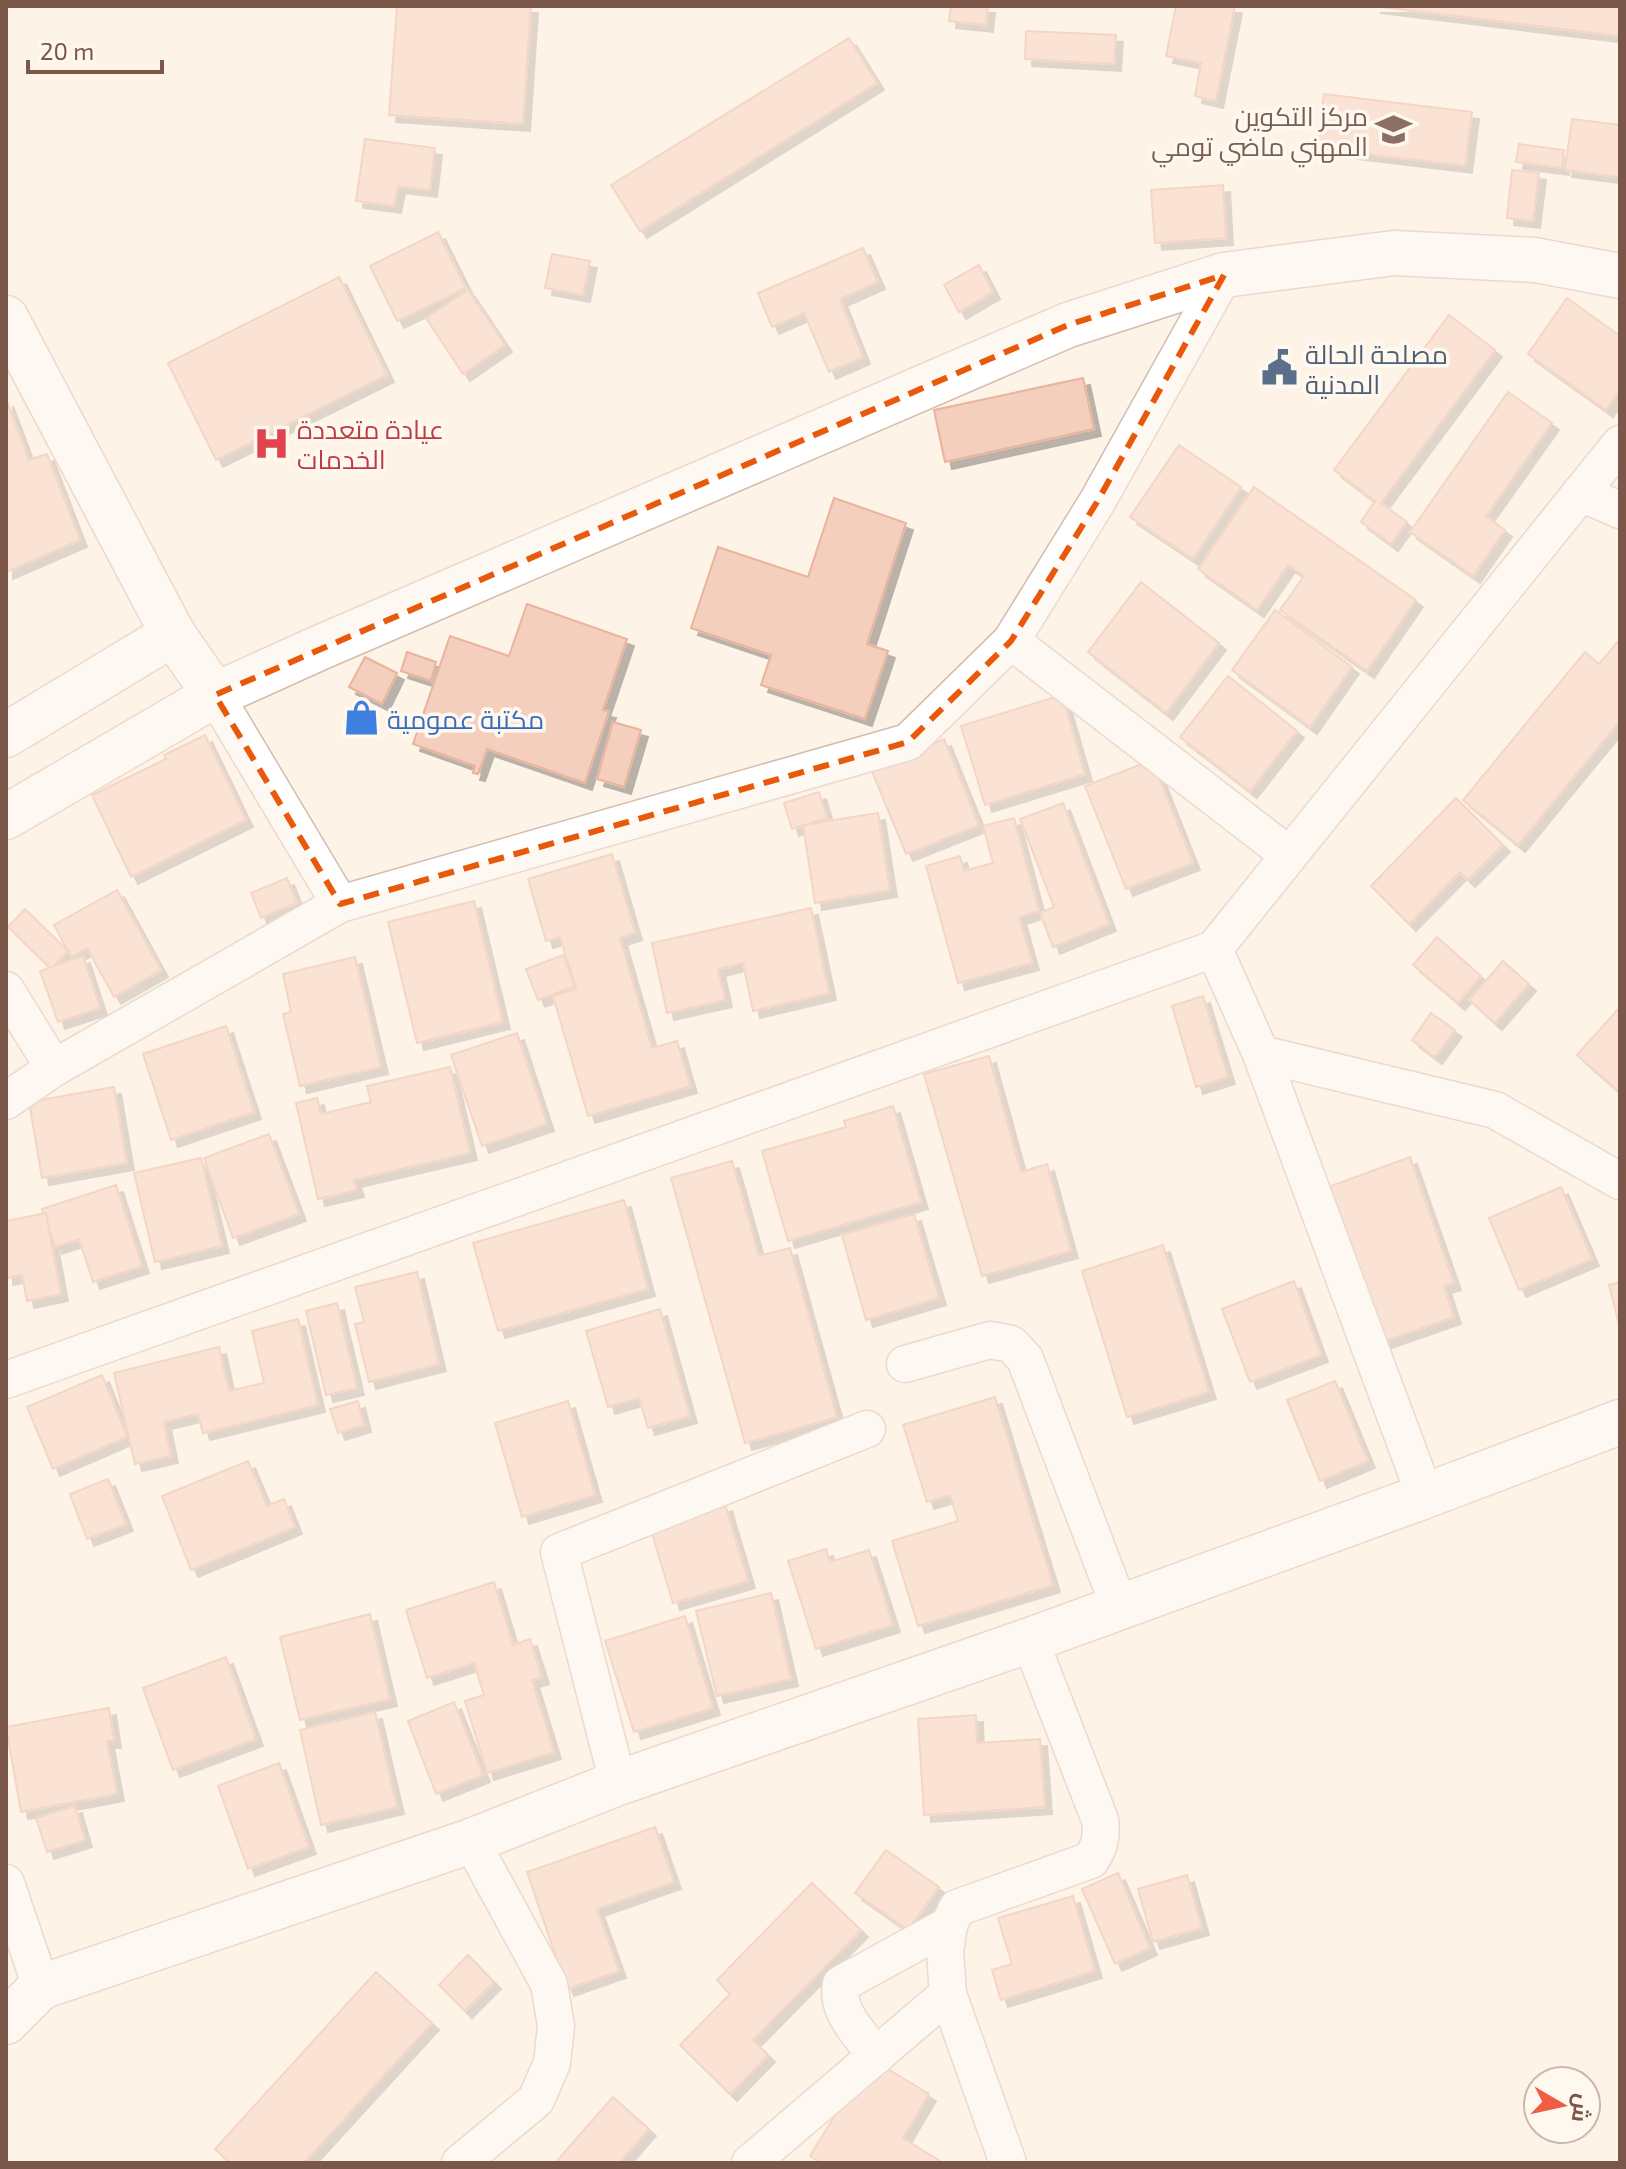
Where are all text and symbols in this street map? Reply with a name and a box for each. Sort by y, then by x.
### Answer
scale bar [28,24,162,74]
text: 20 m [40,36,94,65]
place label: مركز التكوين المهني ماضي تومي [1151,100,1368,168]
school or university icon: مركز التكوين المهني ماضي تومي [1375,111,1413,149]
place label: مصلحة الحالة المدنية [1305,338,1448,399]
public building icon: مصلحة الحالة المدنية [1260,349,1298,387]
place label: عيادة متعددة الخدمات [297,413,444,474]
hospital icon: عيادة متعددة الخدمات [252,424,290,462]
shop icon: مكتبة عمومية [342,699,380,737]
place label: مكتبة عمومية [387,703,544,735]
north arrow [1522,2065,1602,2145]
text: ش [1566,2092,1598,2124]

